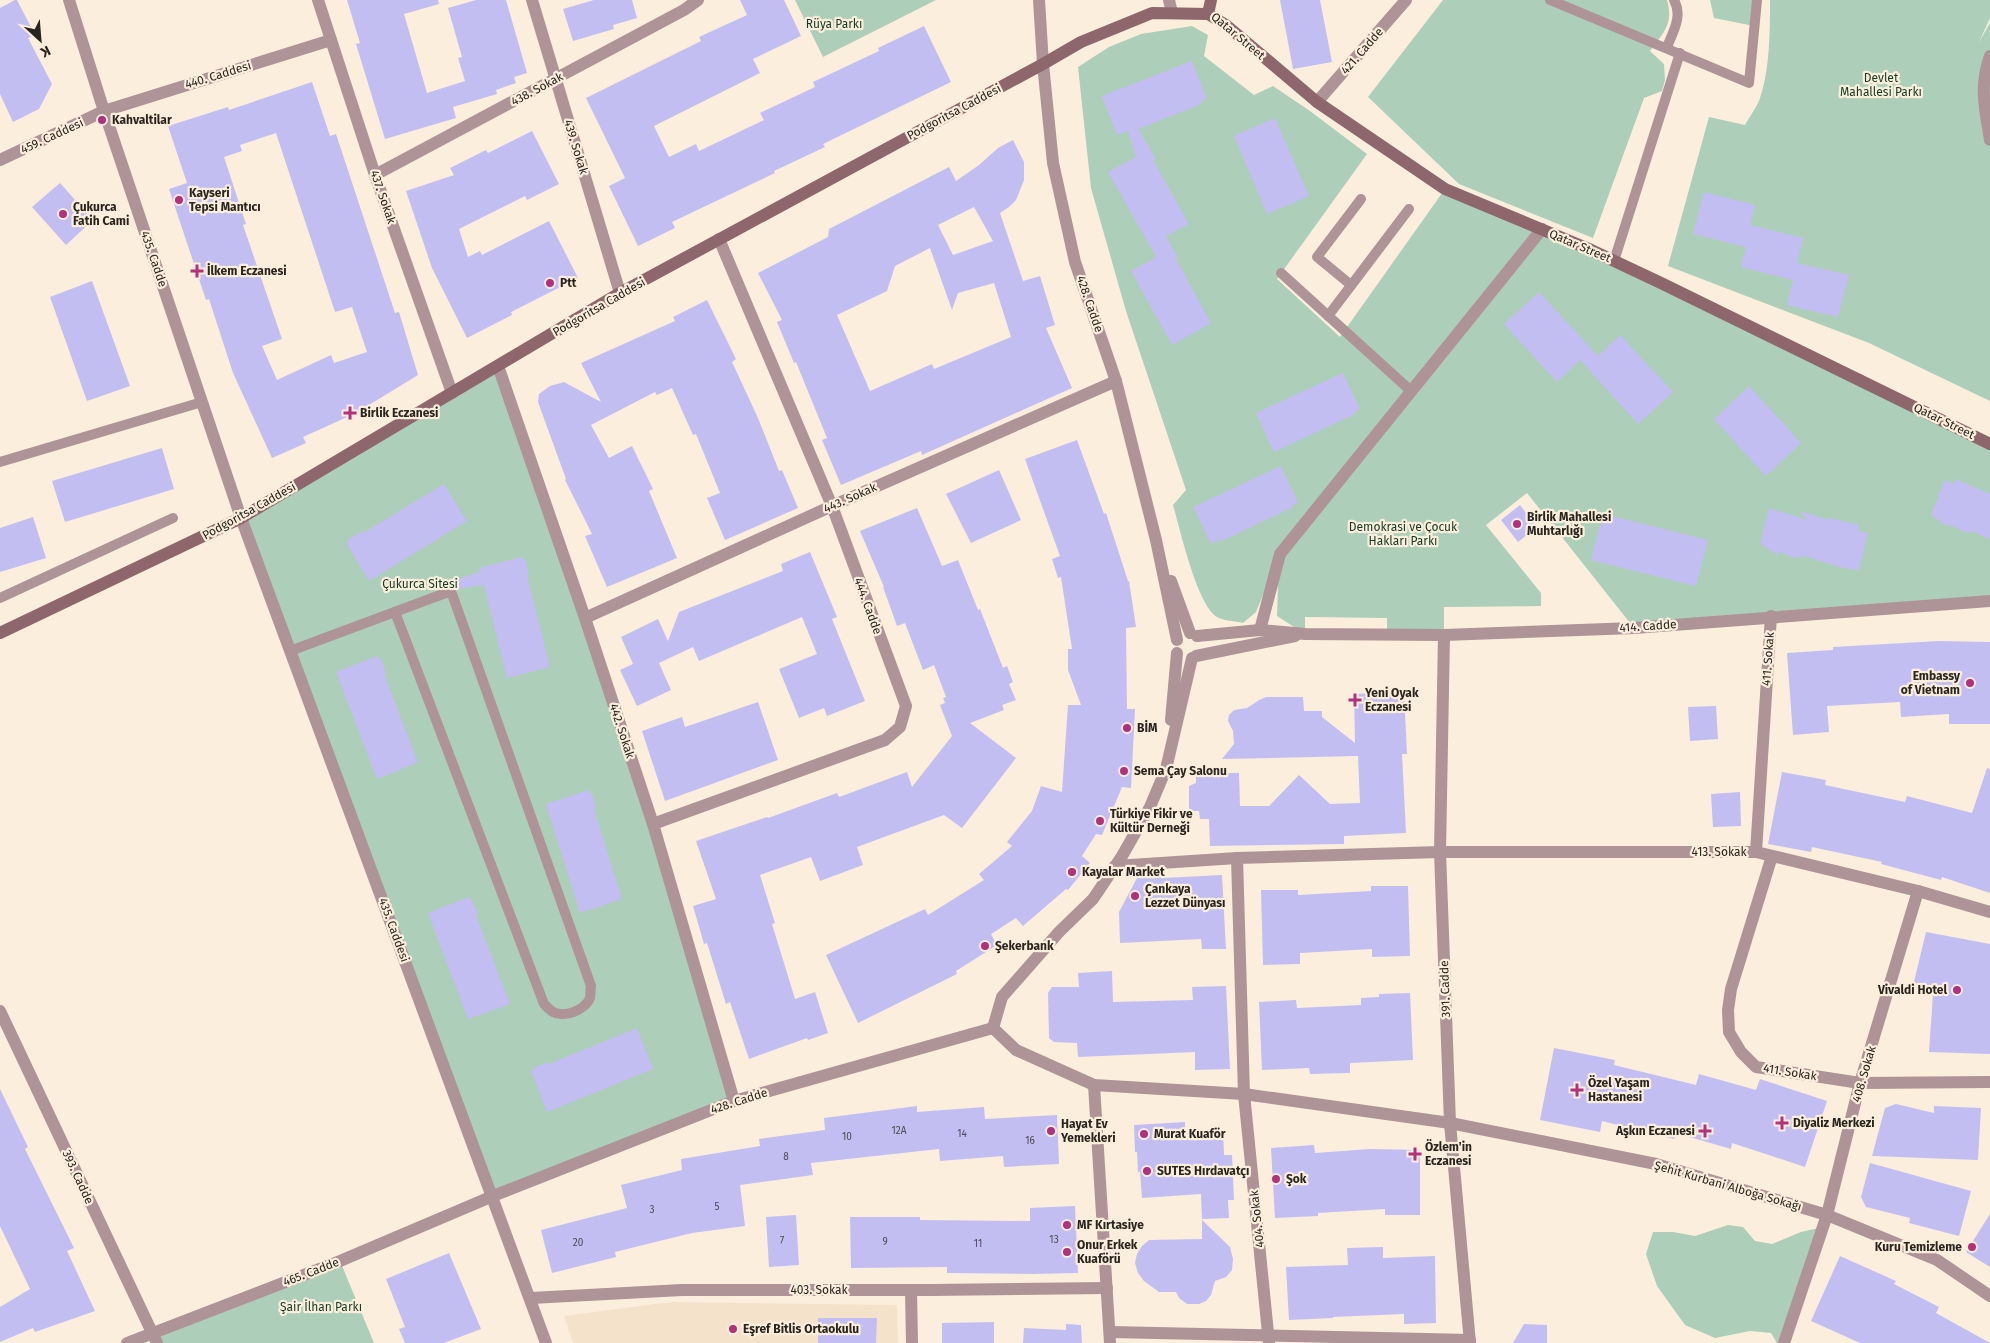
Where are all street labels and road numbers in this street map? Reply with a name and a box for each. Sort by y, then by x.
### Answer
street label: Qatar Street [1208,9,1268,63]
street label: 421. Cadde [1338,25,1386,77]
street label: 440. Caddesi [183,58,253,92]
street label: 438. Sokak [509,69,566,109]
street label: Podgoritsa Caddesi [905,81,1003,143]
street label: 459. Caddesi [18,115,86,157]
street label: 439. Sokak [561,118,591,177]
street label: 437. Sokak [367,168,399,226]
street label: Qatar Street [1547,227,1614,266]
street label: 435. Cadde [138,229,170,289]
street label: 428. Cadde [1074,274,1106,334]
street label: Podgoritsa Caddesi [550,275,648,339]
street label: Qatar Street [1911,400,1977,442]
street label: Podgoritsa Caddesi [200,480,298,542]
street label: 443. Sokak [821,480,880,516]
street label: 444. Cadde [851,576,885,636]
street label: 414. Cadde [1619,617,1677,635]
street label: 411. Sokak [1759,631,1777,687]
street label: 442. Sokak [607,702,638,761]
street label: 413. Sokak [1691,845,1747,859]
street label: 435. Caddesi [376,896,412,964]
street label: 391. Cadde [1437,960,1453,1018]
street label: 408. Sokak [1849,1043,1879,1104]
street label: 411. Sokak [1762,1061,1819,1083]
street label: 428. Cadde [709,1085,769,1117]
street label: 393. Cadde [59,1148,97,1206]
street label: Şehit Kurbani Alboğa Sokağı [1653,1158,1803,1214]
street label: 404. Sokak [1247,1189,1267,1248]
street label: 465. Cadde [281,1255,341,1289]
street label: 403. Sokak [790,1283,848,1297]

